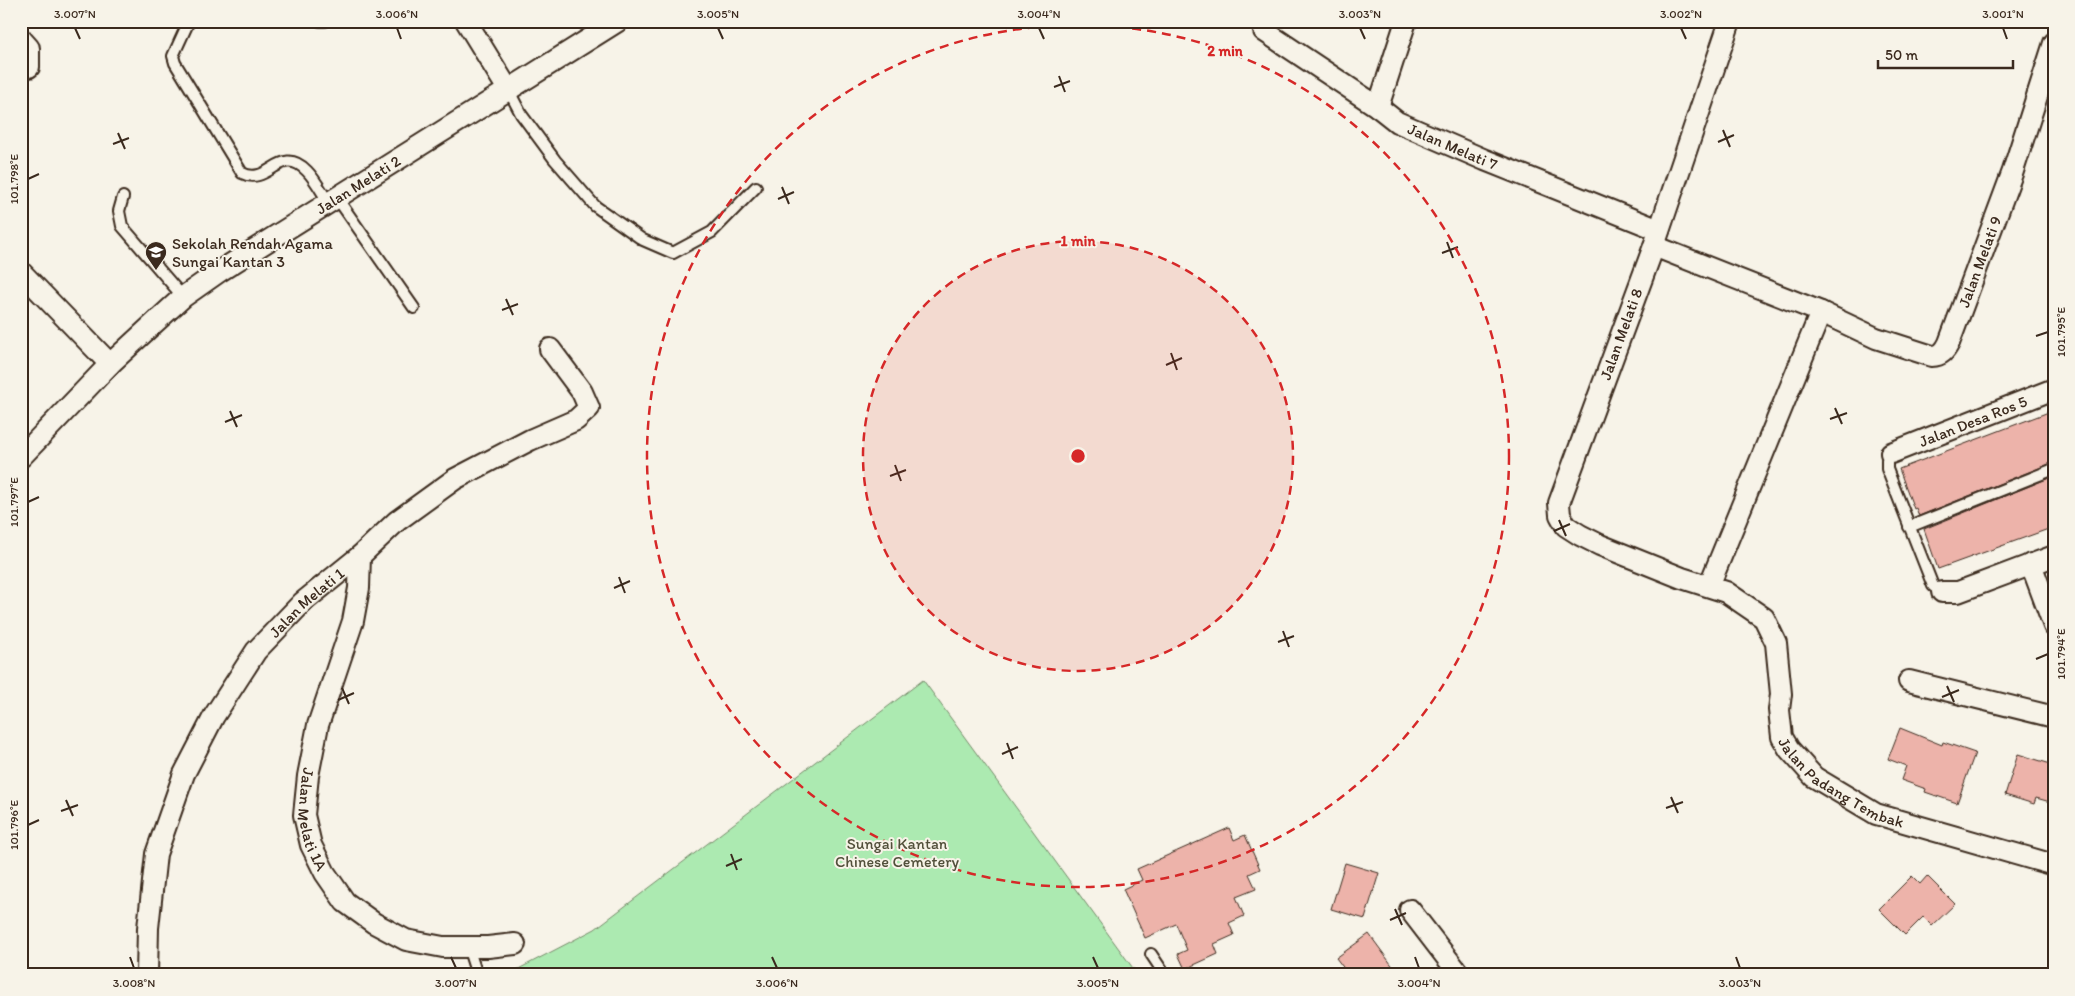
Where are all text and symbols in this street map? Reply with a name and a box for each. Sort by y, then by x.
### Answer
text: 3.007°N [54,7,96,21]
text: 3.006°N [376,7,418,21]
text: 3.005°N [697,7,739,21]
text: 3.004°N [1017,7,1061,21]
text: 3.003°N [1339,7,1381,21]
text: 3.002°N [1660,7,1702,21]
text: 3.001°N [1982,7,2024,21]
scale bar [1878,38,2012,70]
text: 2 min [1207,42,1244,60]
text: 50 m [1885,46,1918,64]
street label: Jalan Melati 7 [1405,118,1500,174]
street label: Jalan Melati 2 [312,150,404,218]
text: 101.798°E [7,153,21,204]
street label: Jalan Melati 9 [1954,213,2005,310]
text: 1 min [1061,232,1096,250]
place label: Sekolah Rendah Agama Sungai Kantan 3 [172,234,333,271]
school or university icon: Sekolah Rendah Agama Sungai Kantan 3 [144,240,168,271]
street label: Jalan Melati 8 [1596,285,1646,382]
text: 101.795°E [2054,307,2068,357]
street label: Jalan Desa Ros 5 [1916,391,2030,451]
centre of rings [1069,447,1087,465]
text: 101.797°E [7,477,21,527]
street label: Jalan Melati 1 [265,563,348,641]
text: 101.794°E [2054,628,2068,680]
street label: Jalan Padang Tembak [1775,734,1906,831]
street label: Jalan Melati 1A [294,766,332,874]
text: 101.796°E [7,800,21,850]
park label: Sungai Kantan Chinese Cemetery [835,834,960,871]
text: 3.008°N [113,976,155,990]
text: 3.007°N [435,976,477,990]
text: 3.006°N [756,976,798,990]
text: 3.005°N [1077,976,1119,990]
text: 3.004°N [1397,976,1441,990]
text: 3.003°N [1719,976,1761,990]

